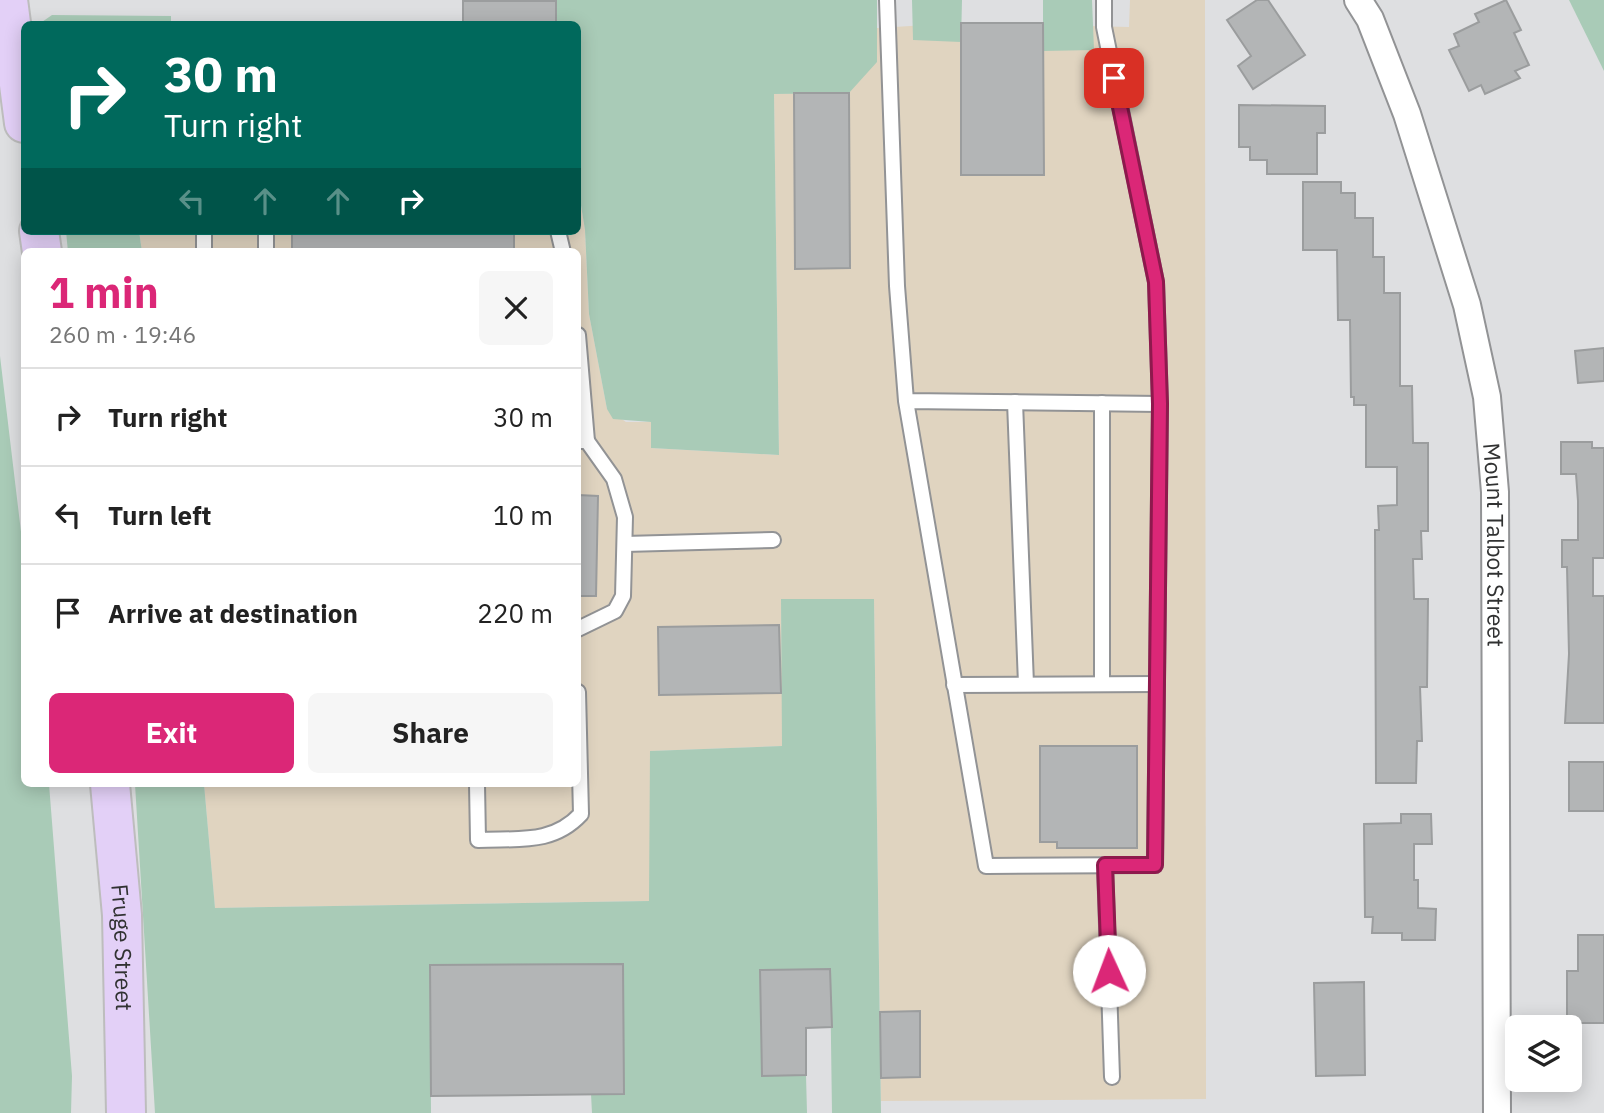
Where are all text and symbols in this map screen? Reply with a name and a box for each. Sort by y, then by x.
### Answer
text: 30 m [164,42,278,105]
pin [1084,48,1144,108]
icon: right [49,49,140,140]
icon: arrive [1095,59,1133,97]
text: Turn right [164,104,302,146]
icon: left [173,182,211,220]
icon: ahead [246,182,284,220]
icon: ahead [319,182,357,220]
icon: right [392,182,430,220]
text: 1 min [49,265,159,320]
button: close [479,271,553,345]
text: 260 m · 19:46 [49,319,196,349]
icon: right [49,398,87,436]
text: Turn right [108,400,227,434]
text: 30 m [493,400,553,434]
street label: Mount Talbot Street [1477,442,1511,647]
icon: left [49,496,87,534]
text: Turn left [108,498,211,532]
text: 10 m [493,498,553,532]
icon: arrive [49,594,87,632]
text: Arrive at destination [108,596,358,630]
text: 220 m [477,596,553,630]
button: Exit [49,693,294,773]
button: Share [308,693,553,773]
street label: Fruge Street [105,883,140,1011]
position arrow [1072,934,1146,1008]
map controls [1505,1015,1582,1092]
button: layers [1505,1015,1582,1092]

